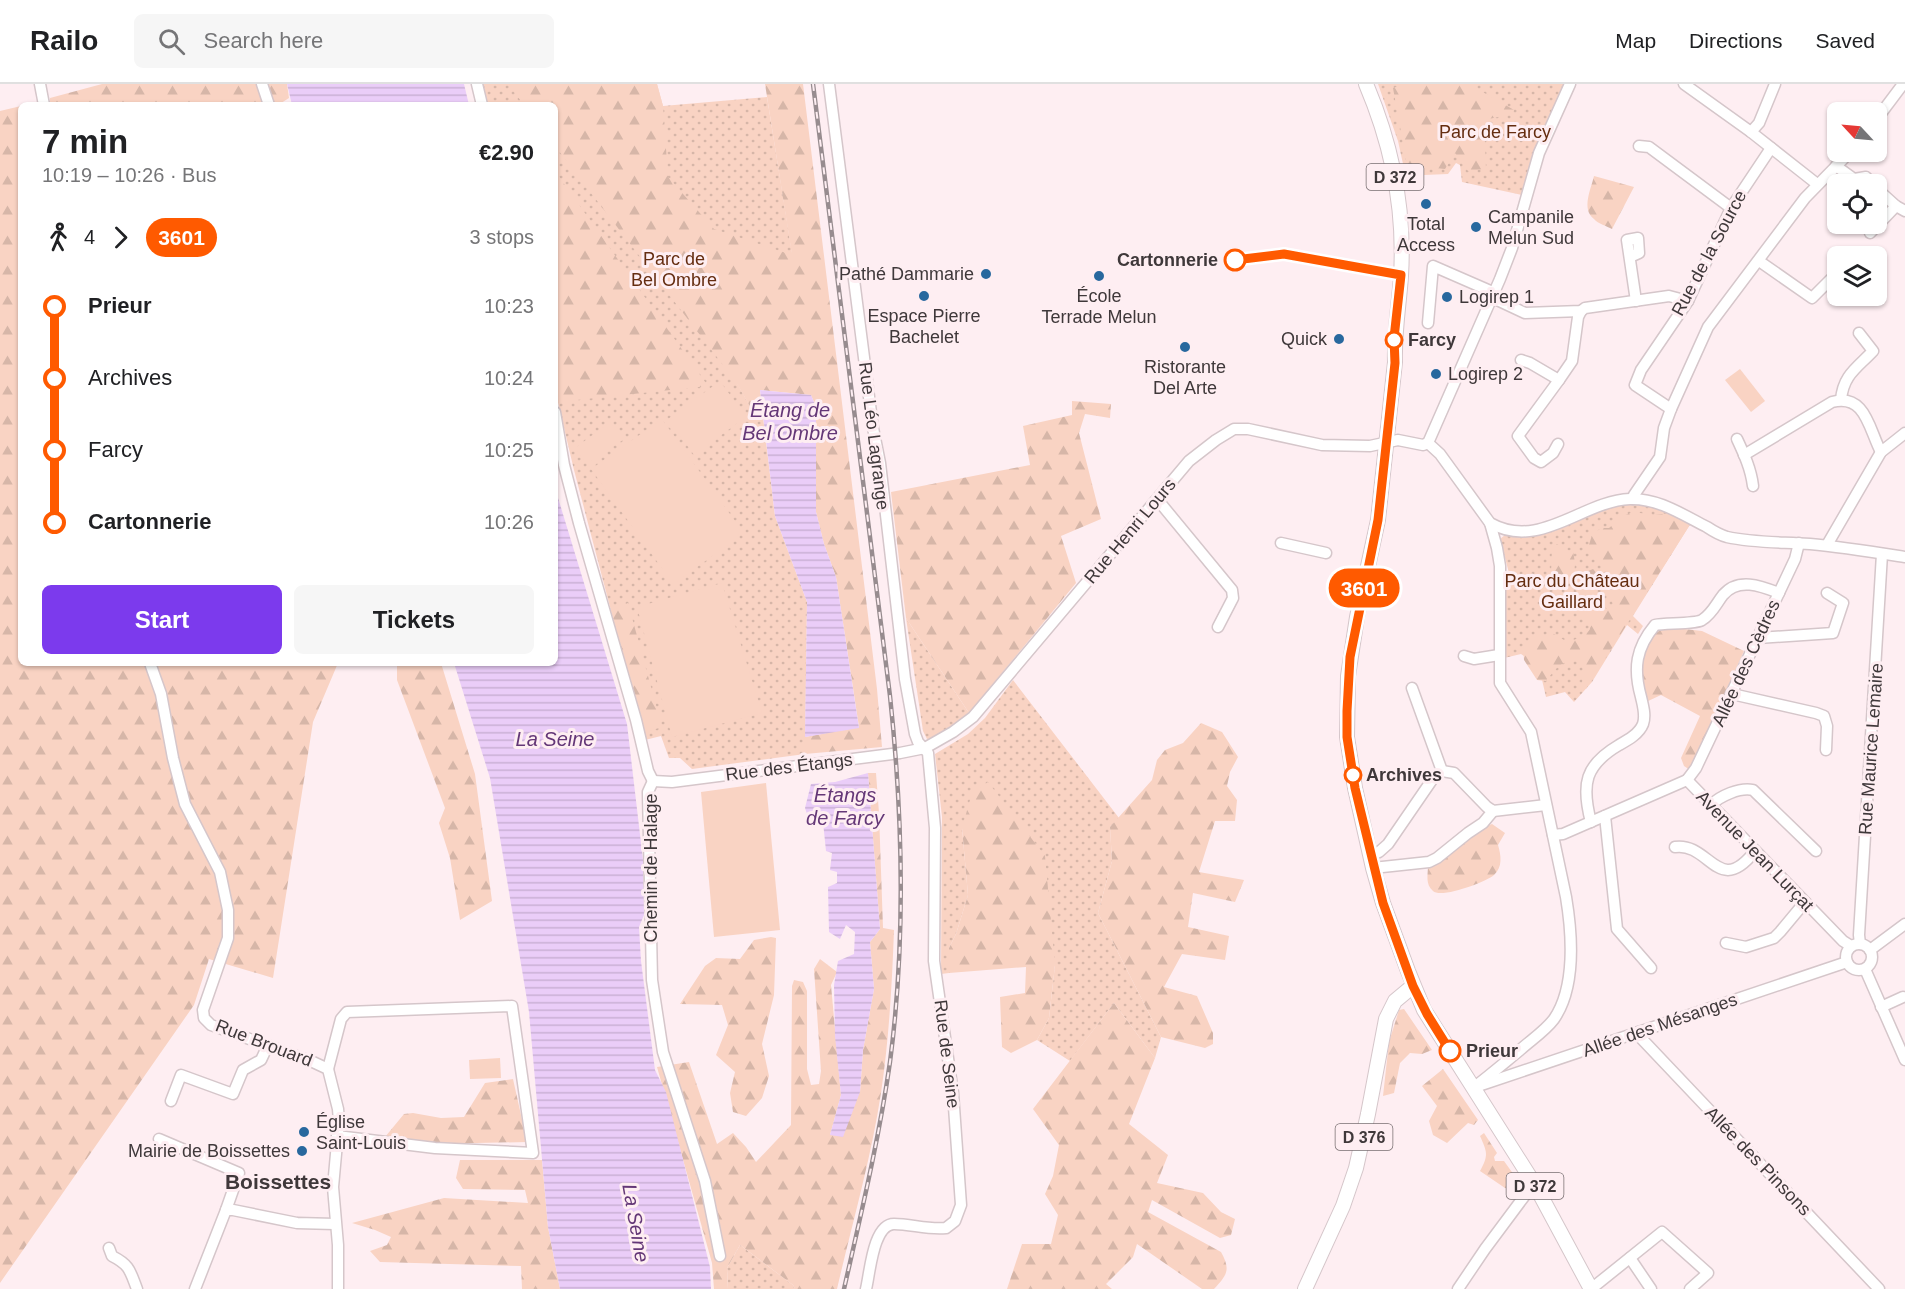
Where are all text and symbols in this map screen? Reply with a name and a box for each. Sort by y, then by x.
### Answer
search box [134,14,554,68]
text: Railo [30,25,98,56]
icon: search [155,25,188,58]
text: Search here [203,28,323,53]
text: Map [1615,29,1656,52]
text: Directions [1689,29,1782,52]
text: Saved [1815,29,1875,52]
north arrow [1827,102,1887,162]
map controls [1827,102,1887,306]
park label: Parc de Farcy [1439,122,1551,142]
text: 7 min [42,123,128,160]
text: €2.90 [479,140,534,165]
text: 10:19 – 10:26 · Bus [42,164,217,186]
road number: D 372 [1366,164,1424,190]
button: locate [1827,174,1887,234]
street label: Rue de la Source [1668,187,1750,319]
marker: Total Access [1419,197,1433,211]
place label: Campanile Melun Sud [1488,207,1574,248]
place label: Total Access [1397,214,1455,255]
marker: Campanile Melun Sud [1469,220,1483,234]
icon: walk [42,221,75,254]
icon: forward [104,221,137,254]
text: 4 [84,226,95,248]
text: 3601 [158,226,205,249]
text: 3 stops [470,226,534,248]
button: layers [1827,246,1887,306]
park label: Parc de Bel Ombre [631,249,717,290]
marker: Cartonnerie [1224,249,1246,271]
place label: Cartonnerie [1117,250,1218,270]
place label: Pathé Dammarie [839,264,974,284]
marker: Pathé Dammarie [979,267,993,281]
marker: École Terrade Melun [1092,269,1106,283]
place label: École Terrade Melun [1041,286,1157,327]
place label: Logirep 1 [1459,287,1534,307]
marker: Espace Pierre Bachelet [917,289,931,303]
marker: Logirep 1 [1440,290,1454,304]
text: Prieur [88,293,152,318]
text: 10:23 [484,295,534,317]
place label: Espace Pierre Bachelet [867,306,981,347]
place label: Quick [1281,329,1328,349]
place label: Farcy [1408,330,1456,350]
marker: Farcy [1385,331,1403,349]
marker: Quick [1332,332,1346,346]
marker: Ristorante Del Arte [1178,340,1192,354]
place label: Ristorante Del Arte [1144,357,1226,398]
street label: Rue Léo Lagrange [855,361,893,511]
place label: Logirep 2 [1448,364,1523,384]
text: Archives [88,365,172,390]
text: 10:24 [484,367,534,389]
marker: Logirep 2 [1429,367,1443,381]
water label: Étang de Bel Ombre [742,399,838,444]
text: Farcy [88,437,143,462]
text: 10:25 [484,439,534,461]
street label: Rue Henri Lours [1080,474,1180,588]
text: Cartonnerie [88,509,211,534]
text: 10:26 [484,511,534,533]
line badge: 3601 [1322,568,1406,608]
park label: Parc du Château Gaillard [1504,571,1640,612]
text: 3601 [1341,577,1387,600]
button: Start [42,585,282,654]
button: Tickets [294,585,534,654]
street label: Allée des Cèdres [1708,597,1784,729]
street label: Rue Maurice Lemaire [1855,662,1887,836]
water label: La Seine [516,728,594,750]
street label: Rue des Étangs [724,749,854,785]
place label: Archives [1366,765,1442,785]
marker: Archives [1344,766,1362,784]
water label: Étangs de Farcy [806,784,885,829]
street label: Avenue Jean Lurçat [1692,787,1818,915]
street label: Chemin de Halage [641,793,661,943]
street label: Allée des Mésanges [1580,989,1740,1061]
street label: Rue de Seine [930,999,964,1109]
street label: Rue Brouard [213,1015,315,1071]
marker: Prieur [1439,1040,1461,1062]
place label: Prieur [1466,1041,1518,1061]
street label: Allée des Pinsons [1701,1103,1815,1219]
place label: Église Saint-Louis [316,1112,406,1153]
road number: D 376 [1336,1124,1392,1150]
marker: Église Saint-Louis [297,1125,311,1139]
place label: Mairie de Boissettes [128,1141,290,1161]
marker: Mairie de Boissettes [295,1144,309,1158]
district label: Boissettes [225,1170,331,1193]
road number: D 372 [1506,1173,1564,1199]
water label: La Seine [618,1182,654,1264]

